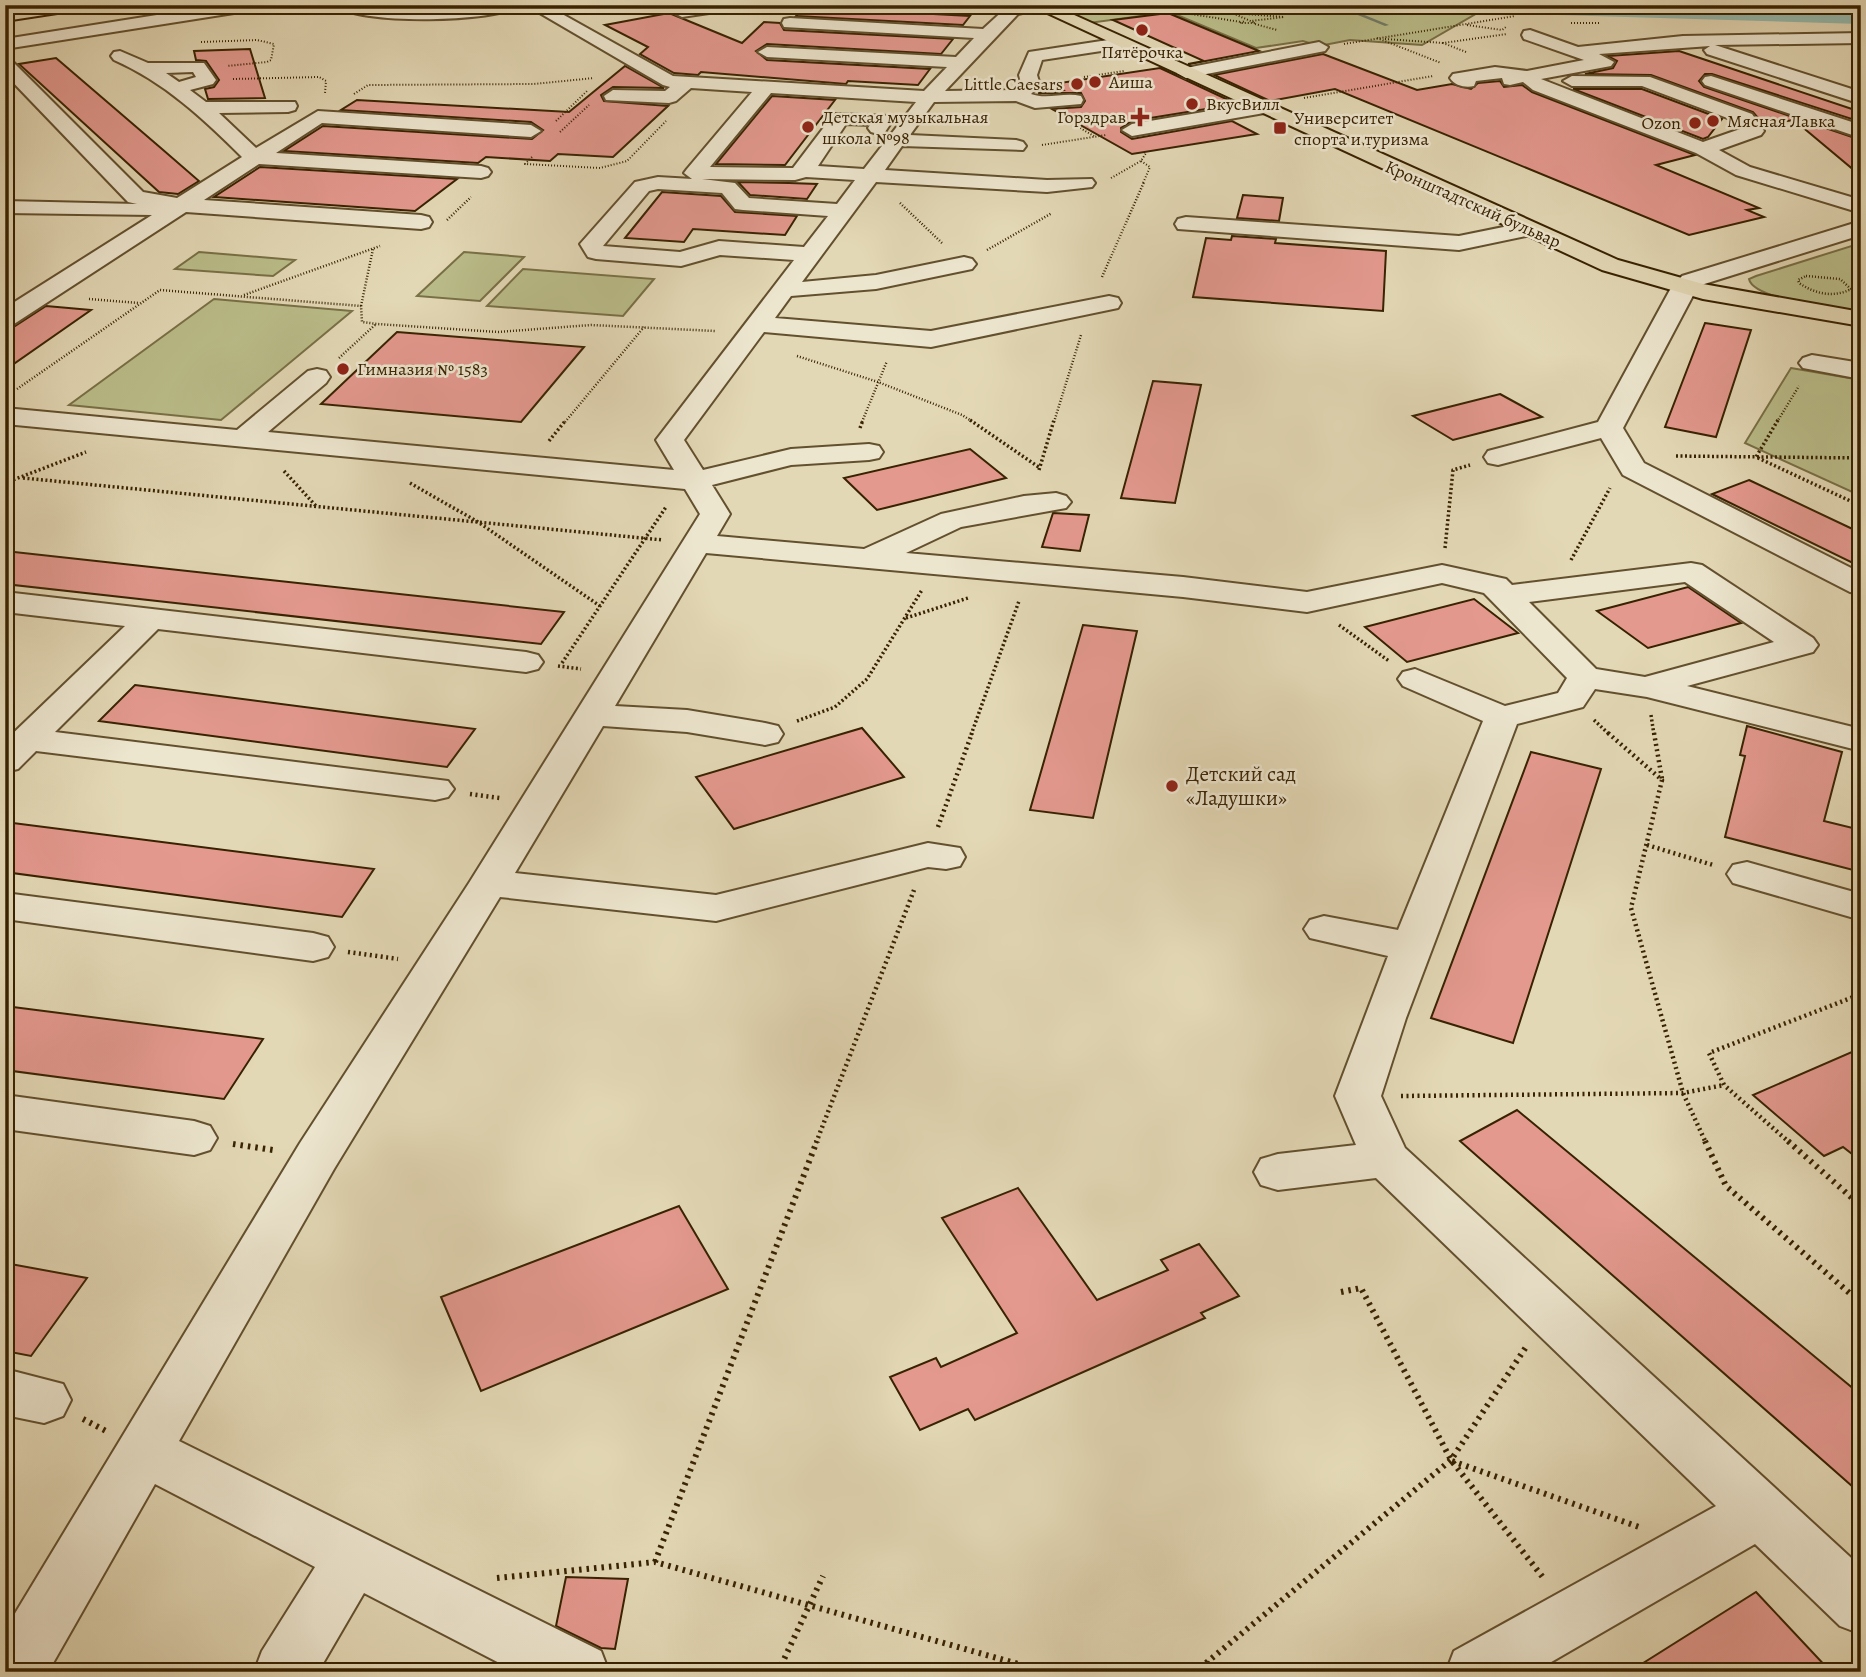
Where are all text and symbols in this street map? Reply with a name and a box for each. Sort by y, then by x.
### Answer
marker: Пятёрочка [1134,22,1150,38]
place label: Пятёрочка [1101,40,1184,64]
place label: Аиша [1108,70,1153,94]
place label: Little Caesars [963,72,1063,96]
marker: Аиша [1087,74,1103,90]
marker: Little Caesars [1069,76,1085,92]
place label: ВкусВилл [1206,92,1280,116]
marker: ВкусВилл [1184,96,1200,112]
place label: Детская музыкальная школа №98 [822,105,989,150]
place label: Горздрав [1057,105,1126,129]
place label: Университет спорта и туризма [1294,106,1430,151]
marker: Горздрав [1132,109,1148,125]
place label: Мясная Лавка [1727,109,1836,133]
place label: Ozon [1641,111,1681,135]
marker: Мясная Лавка [1705,113,1721,129]
marker: Ozon [1687,115,1703,131]
marker: Детская музыкальная школа №98 [800,119,816,135]
marker: Университет спорта и туризма [1272,120,1288,136]
street label: Кронштадтский бульвар [1381,154,1565,254]
place label: Гимназия № 1583 [357,357,488,381]
marker: Гимназия № 1583 [335,361,351,377]
place label: Детский сад «Ладушки» [1186,760,1296,812]
marker: Детский сад «Ладушки» [1164,778,1180,794]

